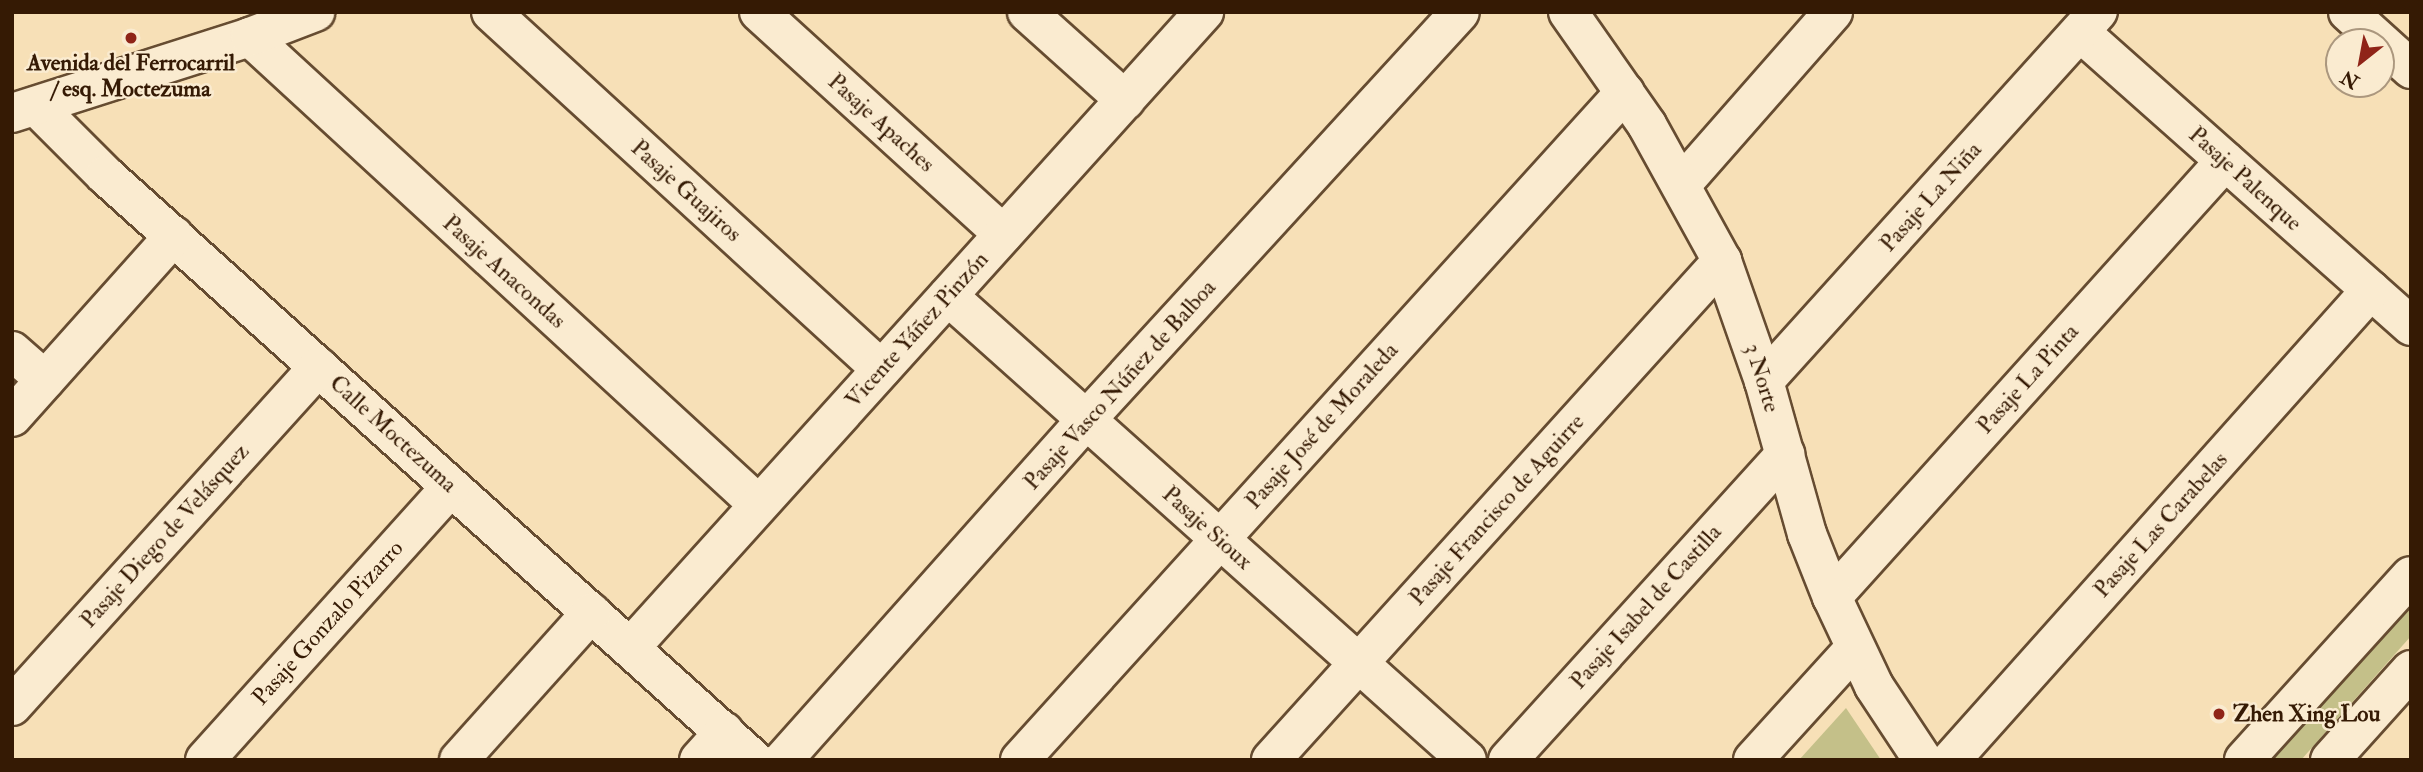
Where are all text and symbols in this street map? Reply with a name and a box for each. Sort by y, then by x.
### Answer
north arrow [2325,28,2395,98]
marker: Avenida del Ferrocarril / esq. Moctezuma [123,30,139,46]
place label: Avenida del Ferrocarril / esq. Moctezuma [27,49,235,103]
text: N [2337,65,2364,94]
street label: Pasaje Apaches [822,68,940,178]
street label: Pasaje Palenque [2183,121,2307,237]
street label: Pasaje Guajiros [625,134,747,248]
street label: Pasaje La Niña [1874,136,1988,258]
street label: Pasaje Anacondas [437,210,571,334]
street label: Vicente Yáñez Pinzón [840,246,994,414]
street label: Pasaje Vasco Núñez de Balboa [1018,274,1222,496]
street label: Pasaje La Pinta [1971,318,2085,440]
street label: Pasaje José de Moraleda [1240,337,1404,515]
street label: 3 Norte [1739,340,1785,416]
street label: Calle Moctezuma [324,370,462,498]
street label: Pasaje Francisco de Aguirre [1404,409,1590,611]
street label: Pasaje Diego de Velásquez [75,438,255,634]
street label: Pasaje Las Carabelas [2088,446,2234,604]
street label: Pasaje Sioux [1156,480,1258,576]
street label: Pasaje Isabel de Castilla [1565,519,1727,695]
street label: Pasaje Gonzalo Pizarro [247,535,409,711]
place label: Zhen Xing Lou [2233,700,2380,728]
marker: Zhen Xing Lou [2211,706,2227,722]

